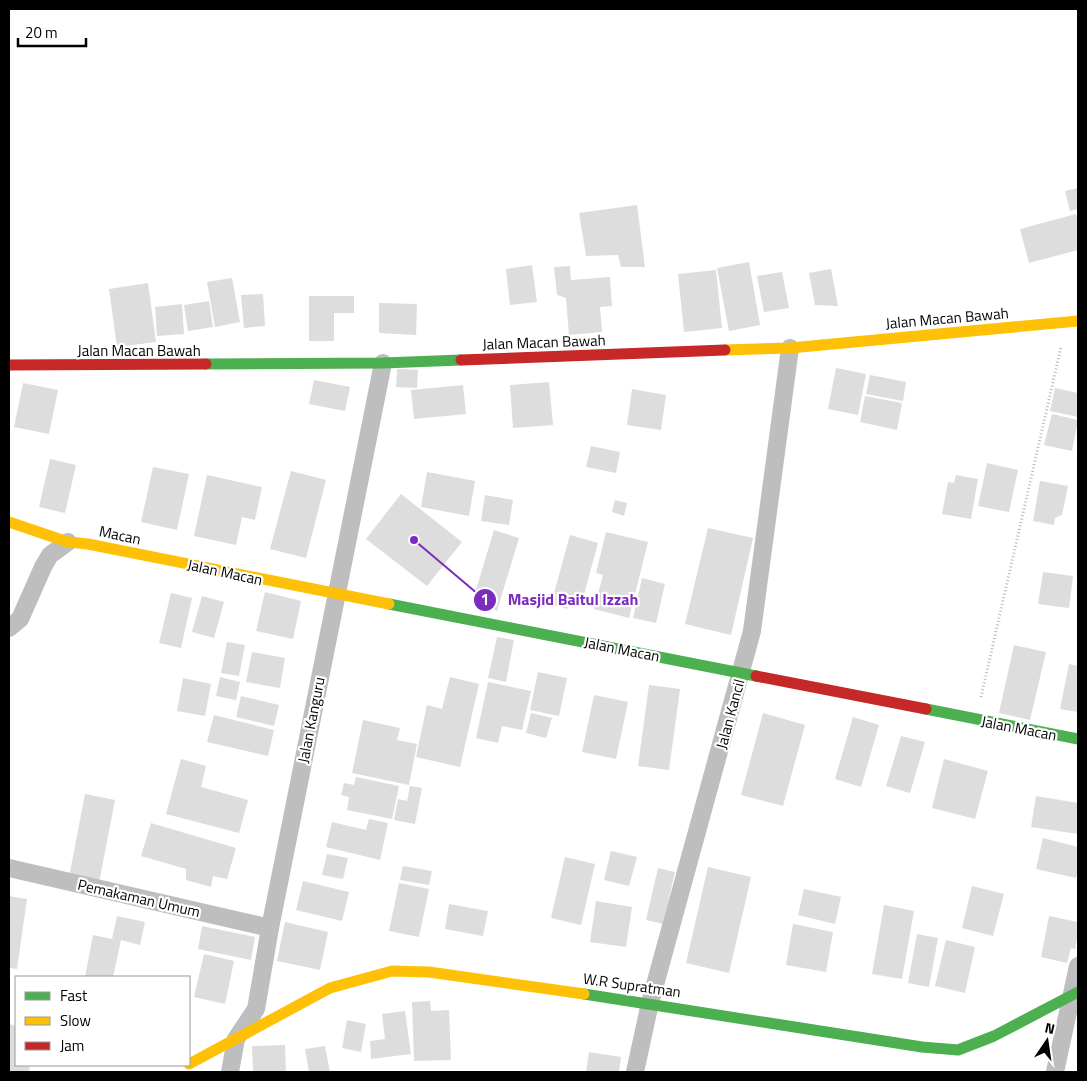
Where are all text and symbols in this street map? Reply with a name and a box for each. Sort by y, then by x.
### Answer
scale bar [18,15,85,47]
text: 20 m [25,21,58,44]
street label: Jalan Macan Bawah [885,301,1009,335]
street label: Jalan Macan Bawah [482,328,606,356]
street label: Jalan Macan Bawah [77,339,201,362]
street label: Macan [97,519,143,551]
street label: Jalan Macan [185,553,265,591]
callout: Masjid Baitul Izzah [472,584,648,615]
text: Masjid Baitul Izzah [508,587,638,611]
text: 1 [481,588,489,611]
street label: Jalan Macan [582,630,662,668]
street label: Jalan Kanguru [291,675,331,765]
street label: Jalan Kancil [710,676,750,752]
street label: Jalan Macan [979,709,1059,747]
street label: Pemakaman Umum [75,873,203,923]
street label: W.R Supratman [582,967,682,1003]
legend [15,976,190,1066]
text: Fast [60,984,88,1007]
text: Slow [60,1009,91,1032]
north arrow [1022,1016,1072,1066]
text: N [1043,1017,1057,1039]
text: Jam [60,1034,84,1057]

